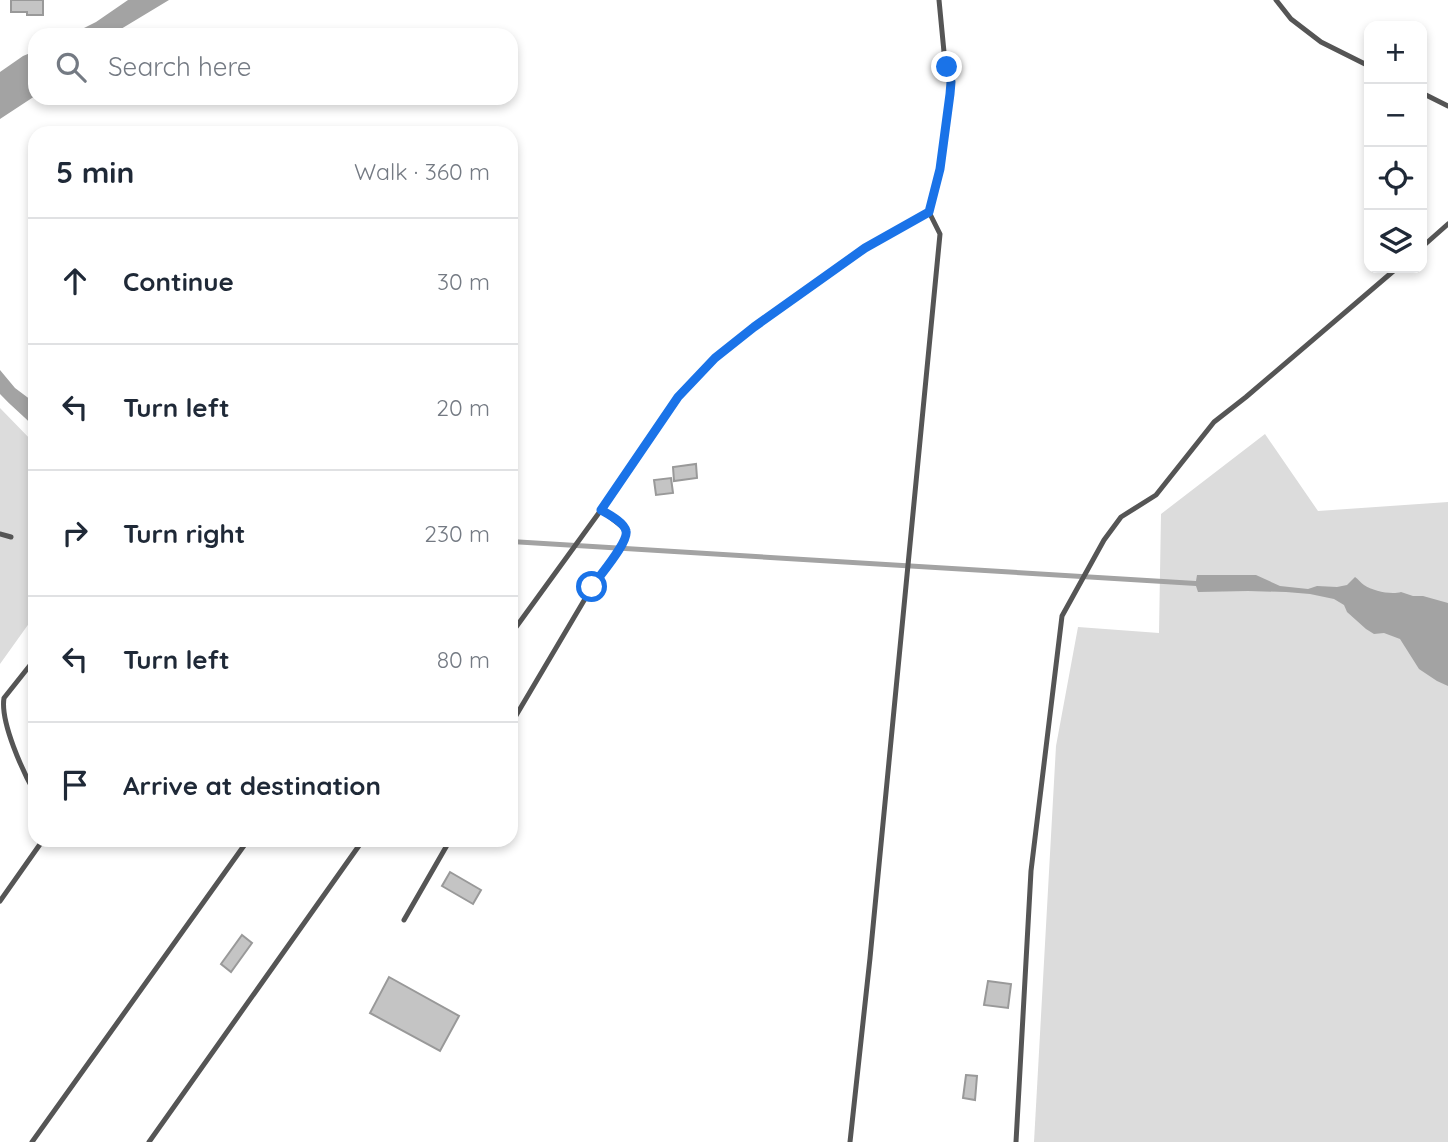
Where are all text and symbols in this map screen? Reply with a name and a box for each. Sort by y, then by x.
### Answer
map controls [1364,21,1427,273]
button: + [1364,21,1427,84]
search box [28,28,518,105]
icon: search [52,48,90,86]
text: Search here [108,50,252,83]
route end [931,51,962,82]
button: − [1364,84,1427,147]
button: locate [1364,147,1427,210]
text: 5 min [56,153,134,191]
text: Walk · 360 m [354,157,490,186]
button: layers [1364,210,1427,273]
icon: ahead [56,262,94,300]
text: Continue [123,265,234,298]
text: 30 m [437,267,490,296]
icon: left [56,388,94,426]
text: Turn left [123,391,230,424]
text: 20 m [436,393,490,422]
icon: right [56,514,94,552]
text: Turn right [123,517,245,550]
text: 230 m [424,519,490,548]
route start [576,571,607,602]
icon: left [56,640,94,678]
text: Turn left [123,643,230,676]
text: 80 m [437,645,490,674]
icon: arrive [56,766,94,804]
text: Arrive at destination [123,769,381,802]

